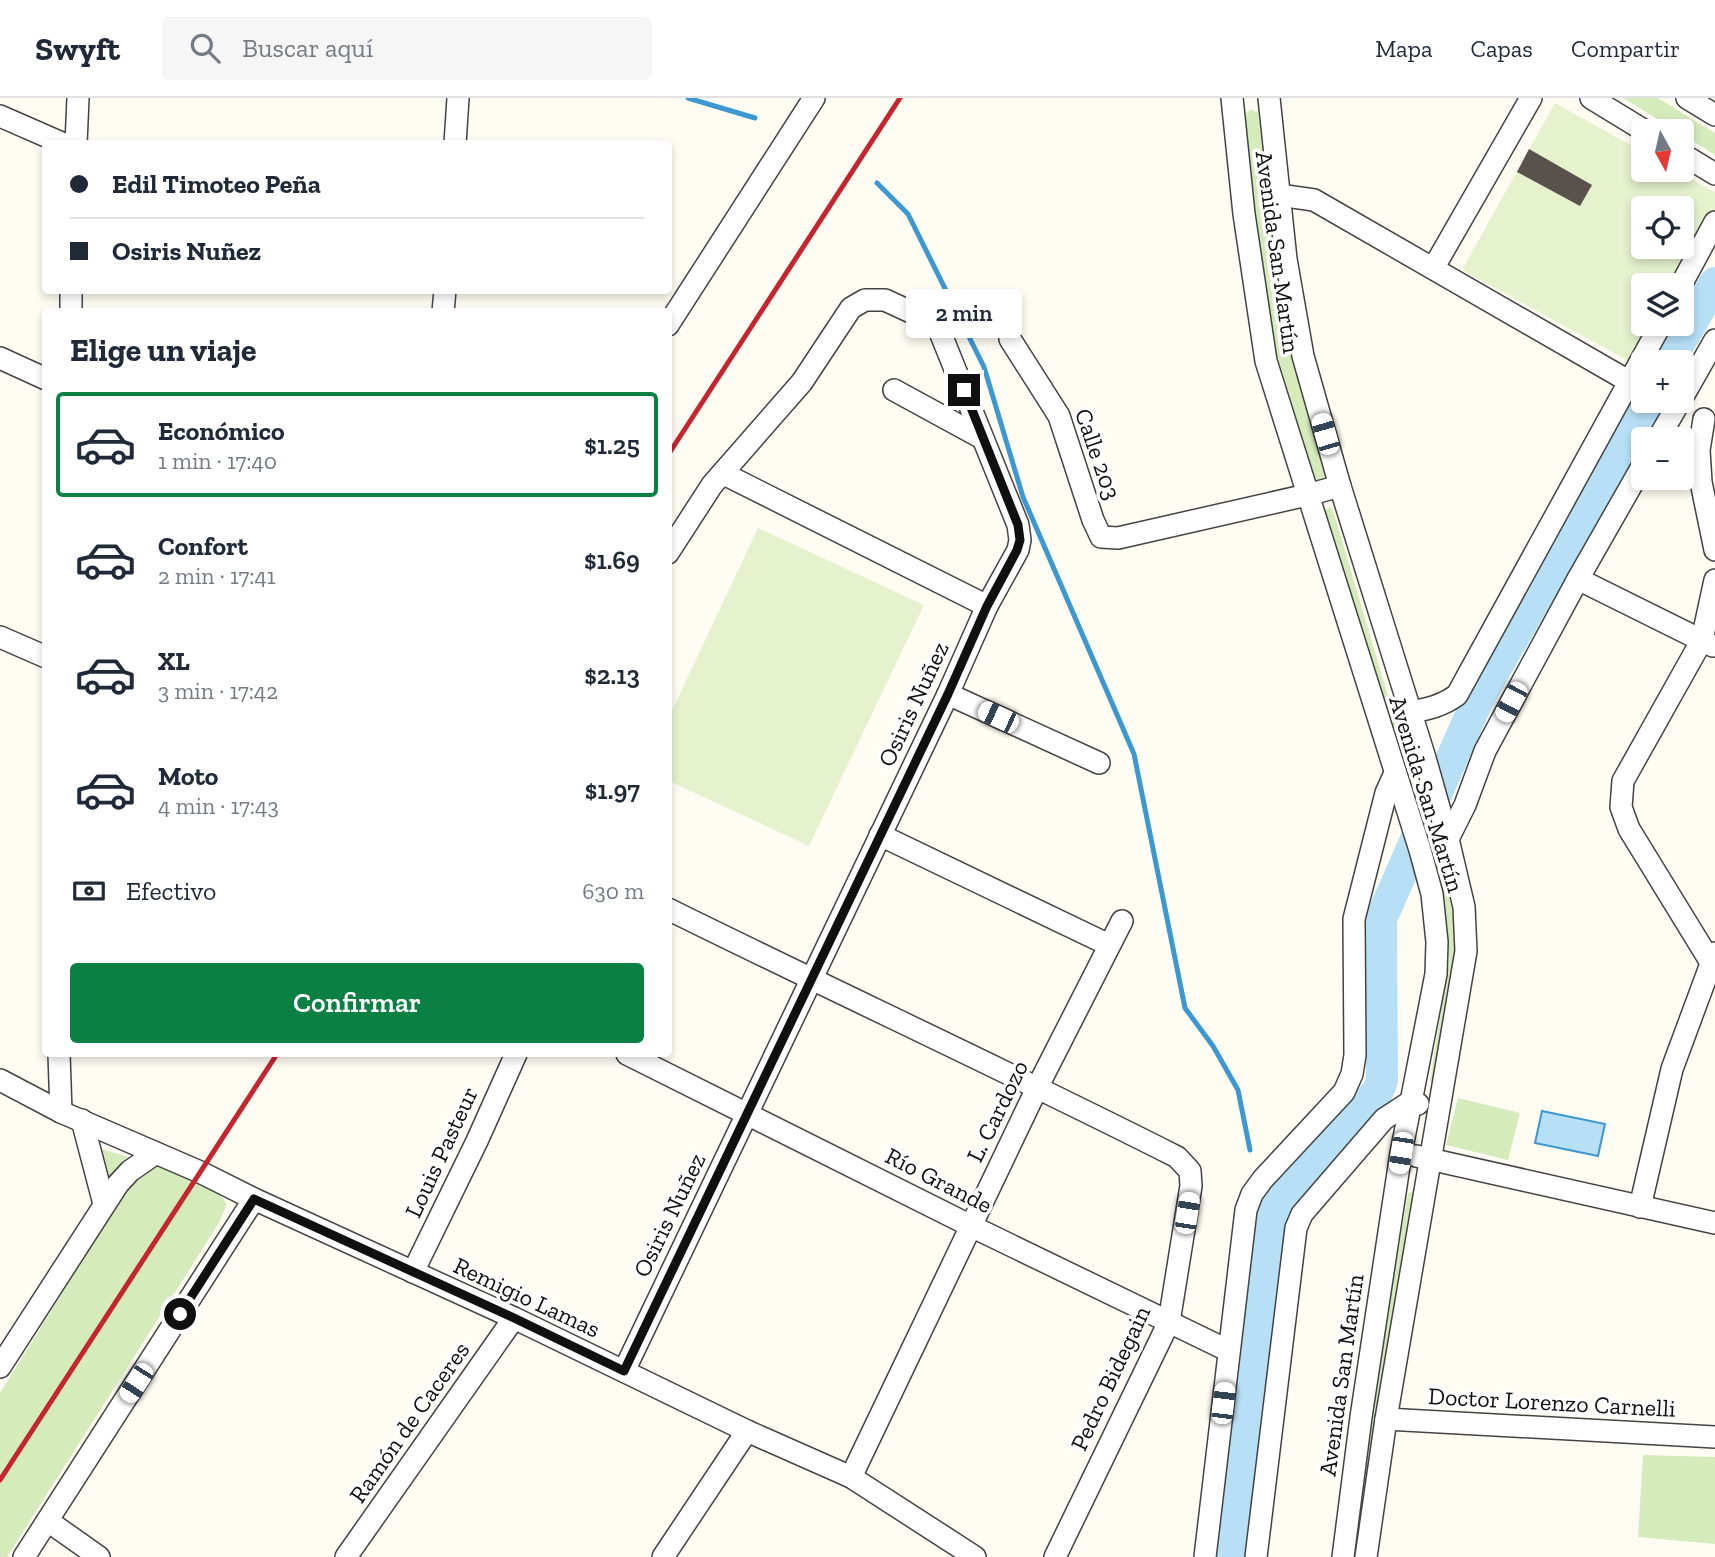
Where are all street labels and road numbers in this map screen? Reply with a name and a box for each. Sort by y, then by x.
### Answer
street label: Avenida San Martín [1249,149,1307,355]
street label: Calle 203 [1069,405,1127,503]
street label: Osiris Nuñez [871,637,955,771]
street label: Avenida San Martín [1383,692,1471,896]
street label: L. Cardozo [960,1055,1034,1167]
street label: Louis Pasteur [398,1082,484,1222]
street label: Río Grande [881,1141,997,1219]
street label: Osiris Nuñez [627,1148,711,1282]
street label: Remigio Lamas [449,1250,605,1344]
street label: Avenida San Martín [1312,1272,1370,1478]
street label: Pedro Bidegain [1064,1301,1156,1455]
street label: Ramón de Caceres [343,1336,475,1508]
street label: Doctor Lorenzo Carnelli [1428,1381,1677,1423]

